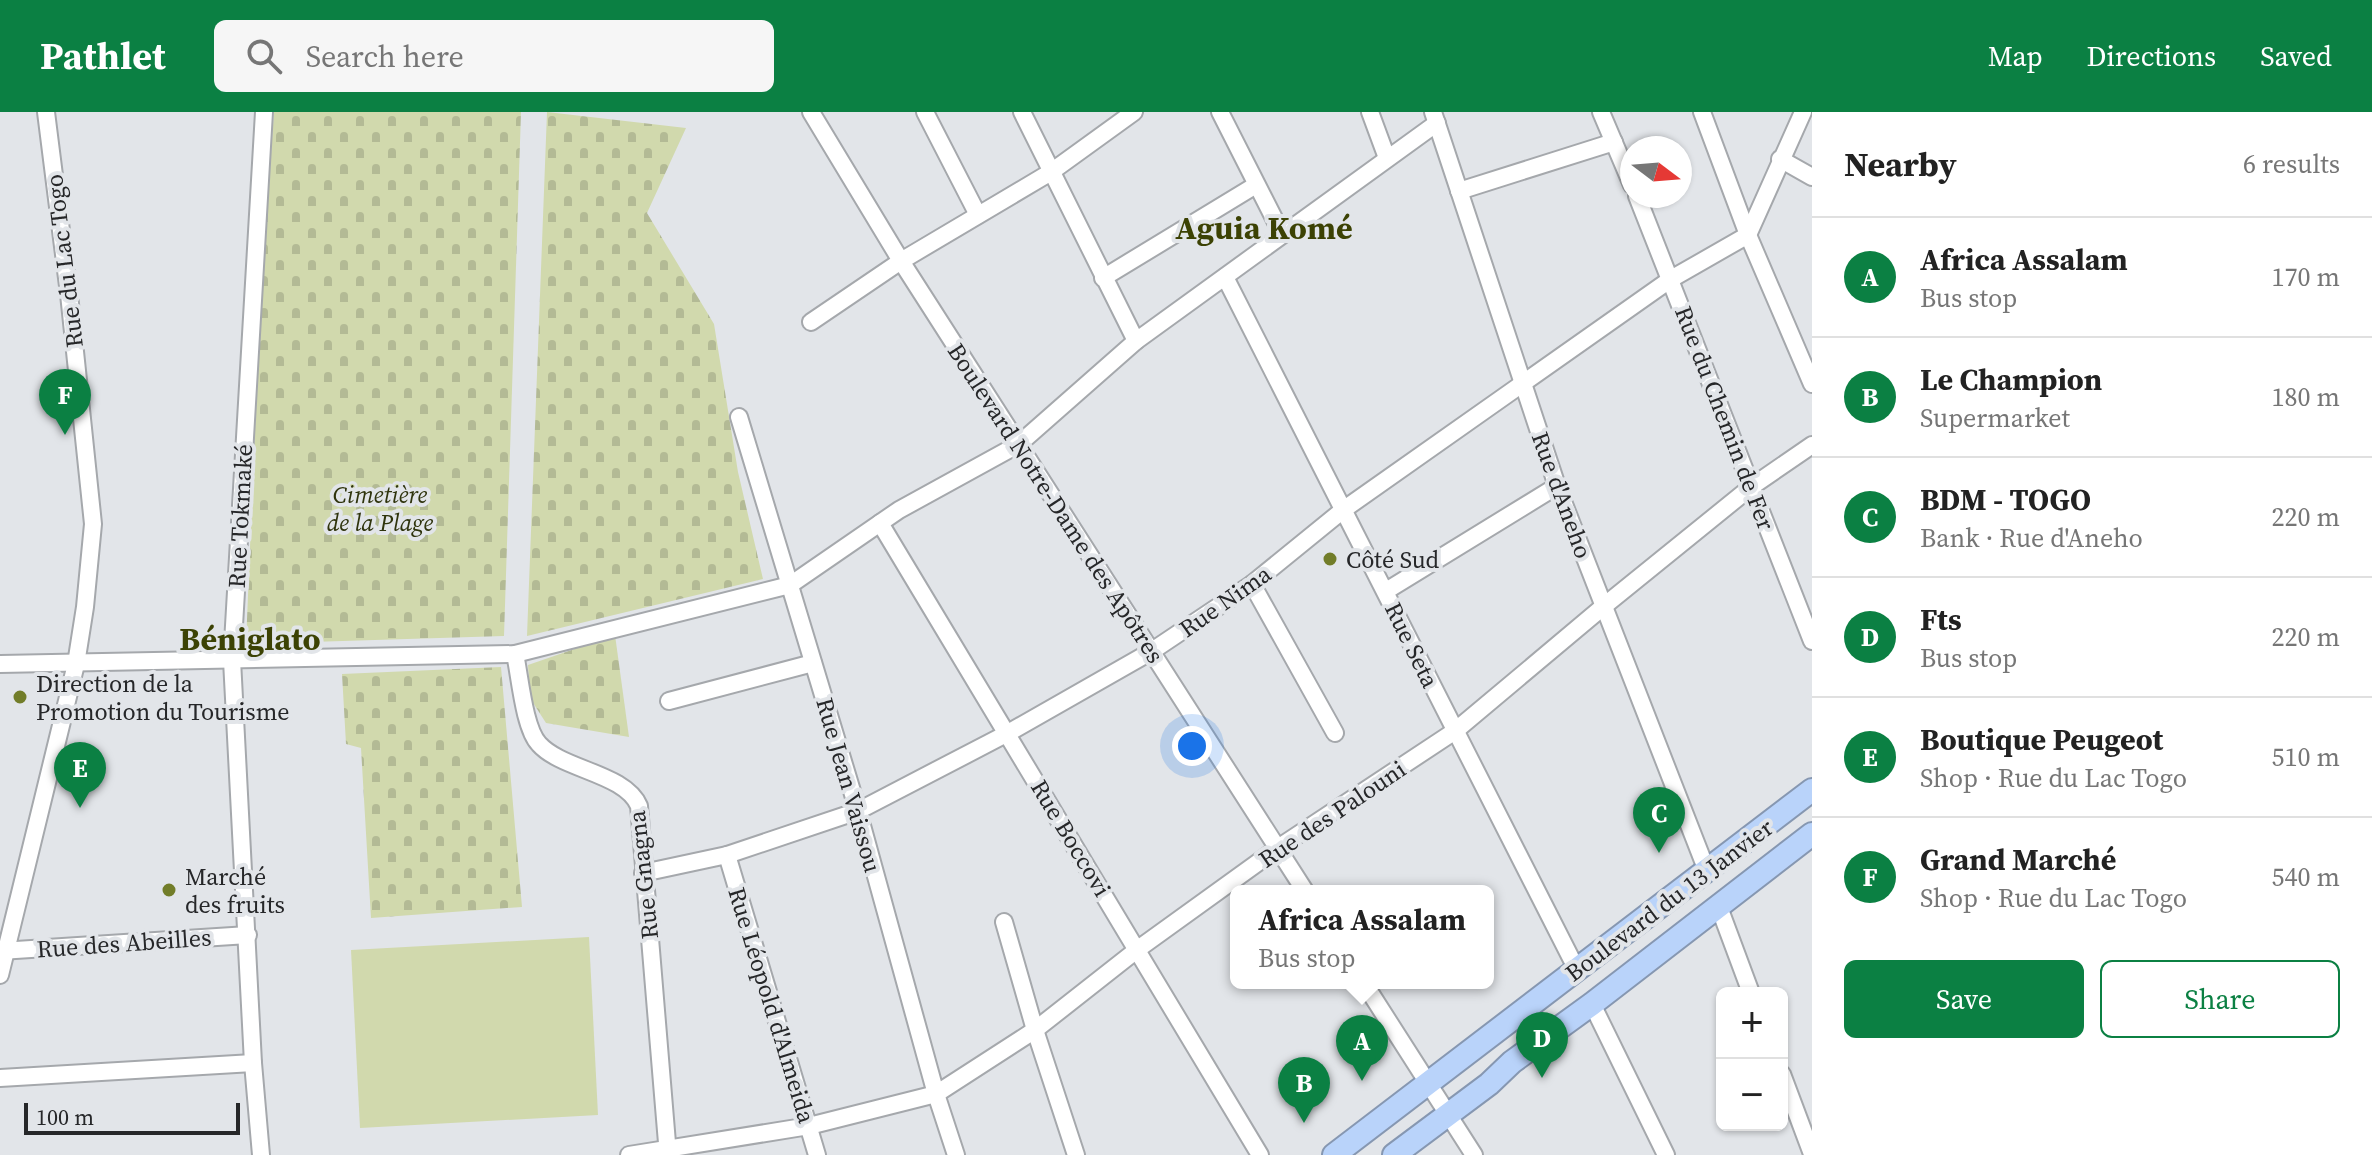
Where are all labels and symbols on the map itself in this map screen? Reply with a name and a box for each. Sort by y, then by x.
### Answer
north arrow [1620,136,1692,208]
street label: Rue du Lac Togo [37,172,91,350]
district label: Aguia Komé [1175,206,1353,250]
street label: Rue du Chemin de Fer [1667,301,1783,535]
street label: Boulevard Notre-Dame des Apôtres [940,337,1172,669]
pin: F [39,369,91,435]
street label: Rue d'Aneho [1524,427,1600,563]
street label: Rue Tokmaké [220,443,260,589]
park label: Cimetière de la Plage [327,478,434,539]
place label: Côté Sud [1346,543,1440,576]
marker: Côté Sud [1321,550,1339,568]
street label: Rue Nima [1172,557,1278,645]
street label: Rue Seta [1377,597,1447,694]
district label: Béniglato [179,617,321,661]
place label: Direction de la Promotion du Tourisme [36,667,290,728]
marker: Direction de la Promotion du Tourisme [11,688,29,706]
street label: Rue Jean Vaissou [808,694,890,876]
your location [1172,726,1212,766]
pin: E [54,742,106,808]
street label: Rue des Palouni [1252,753,1412,875]
street label: Rue Boccovi [1023,773,1119,903]
pin: C [1633,787,1685,853]
street label: Rue Gnagna [620,808,666,941]
street label: Boulevard du 13 Janvier [1558,811,1780,989]
place label: Marché des fruits [185,860,285,921]
marker: Marché des fruits [160,881,178,899]
street label: Rue Léopold d'Almeida [720,883,824,1128]
street label: Rue des Abeilles [36,920,212,966]
pin: D [1516,1012,1568,1078]
pin: A [1336,1015,1388,1081]
pin: B [1278,1057,1330,1123]
scale bar [24,1099,240,1135]

